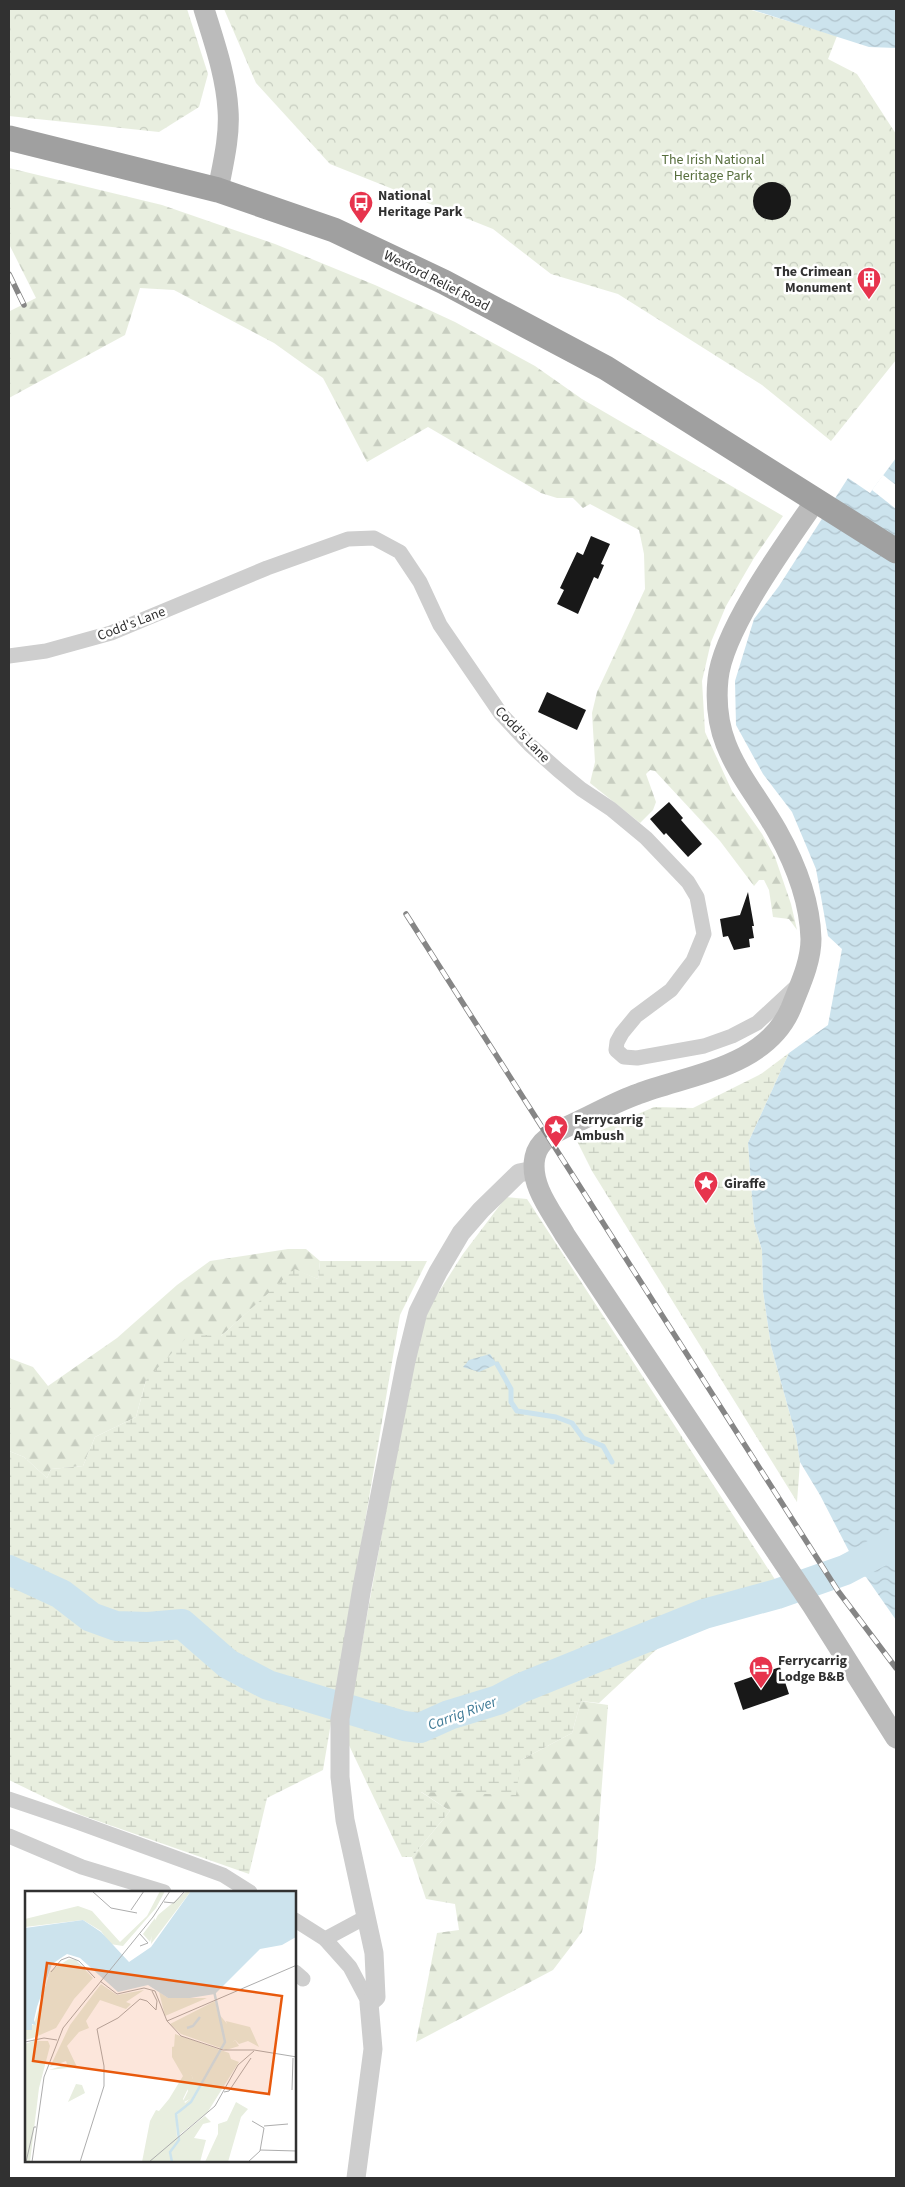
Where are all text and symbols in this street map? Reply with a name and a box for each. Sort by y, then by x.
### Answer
park label: The Irish National Heritage Park [661,150,765,186]
place label: National Heritage Park [378,186,463,222]
bus stop icon: National Heritage Park [348,190,374,224]
street label: Wexford Relief Road [380,246,493,316]
place label: The Crimean Monument [774,262,853,298]
building icon: The Crimean Monument [856,266,882,300]
street label: Codd's Lane [94,602,168,646]
street label: Codd's Lane [490,702,554,767]
place label: Ferrycarrig Ambush [573,1110,644,1146]
place icon: Ferrycarrig Ambush [543,1114,569,1148]
place icon: Giraffe [693,1170,719,1204]
place label: Giraffe [724,1174,766,1194]
place label: Ferrycarrig Lodge B&B [778,1651,848,1687]
hotel icon: Ferrycarrig Lodge B&B [748,1655,774,1689]
water label: Carrig River [425,1691,500,1736]
inset map [25,1891,296,2162]

